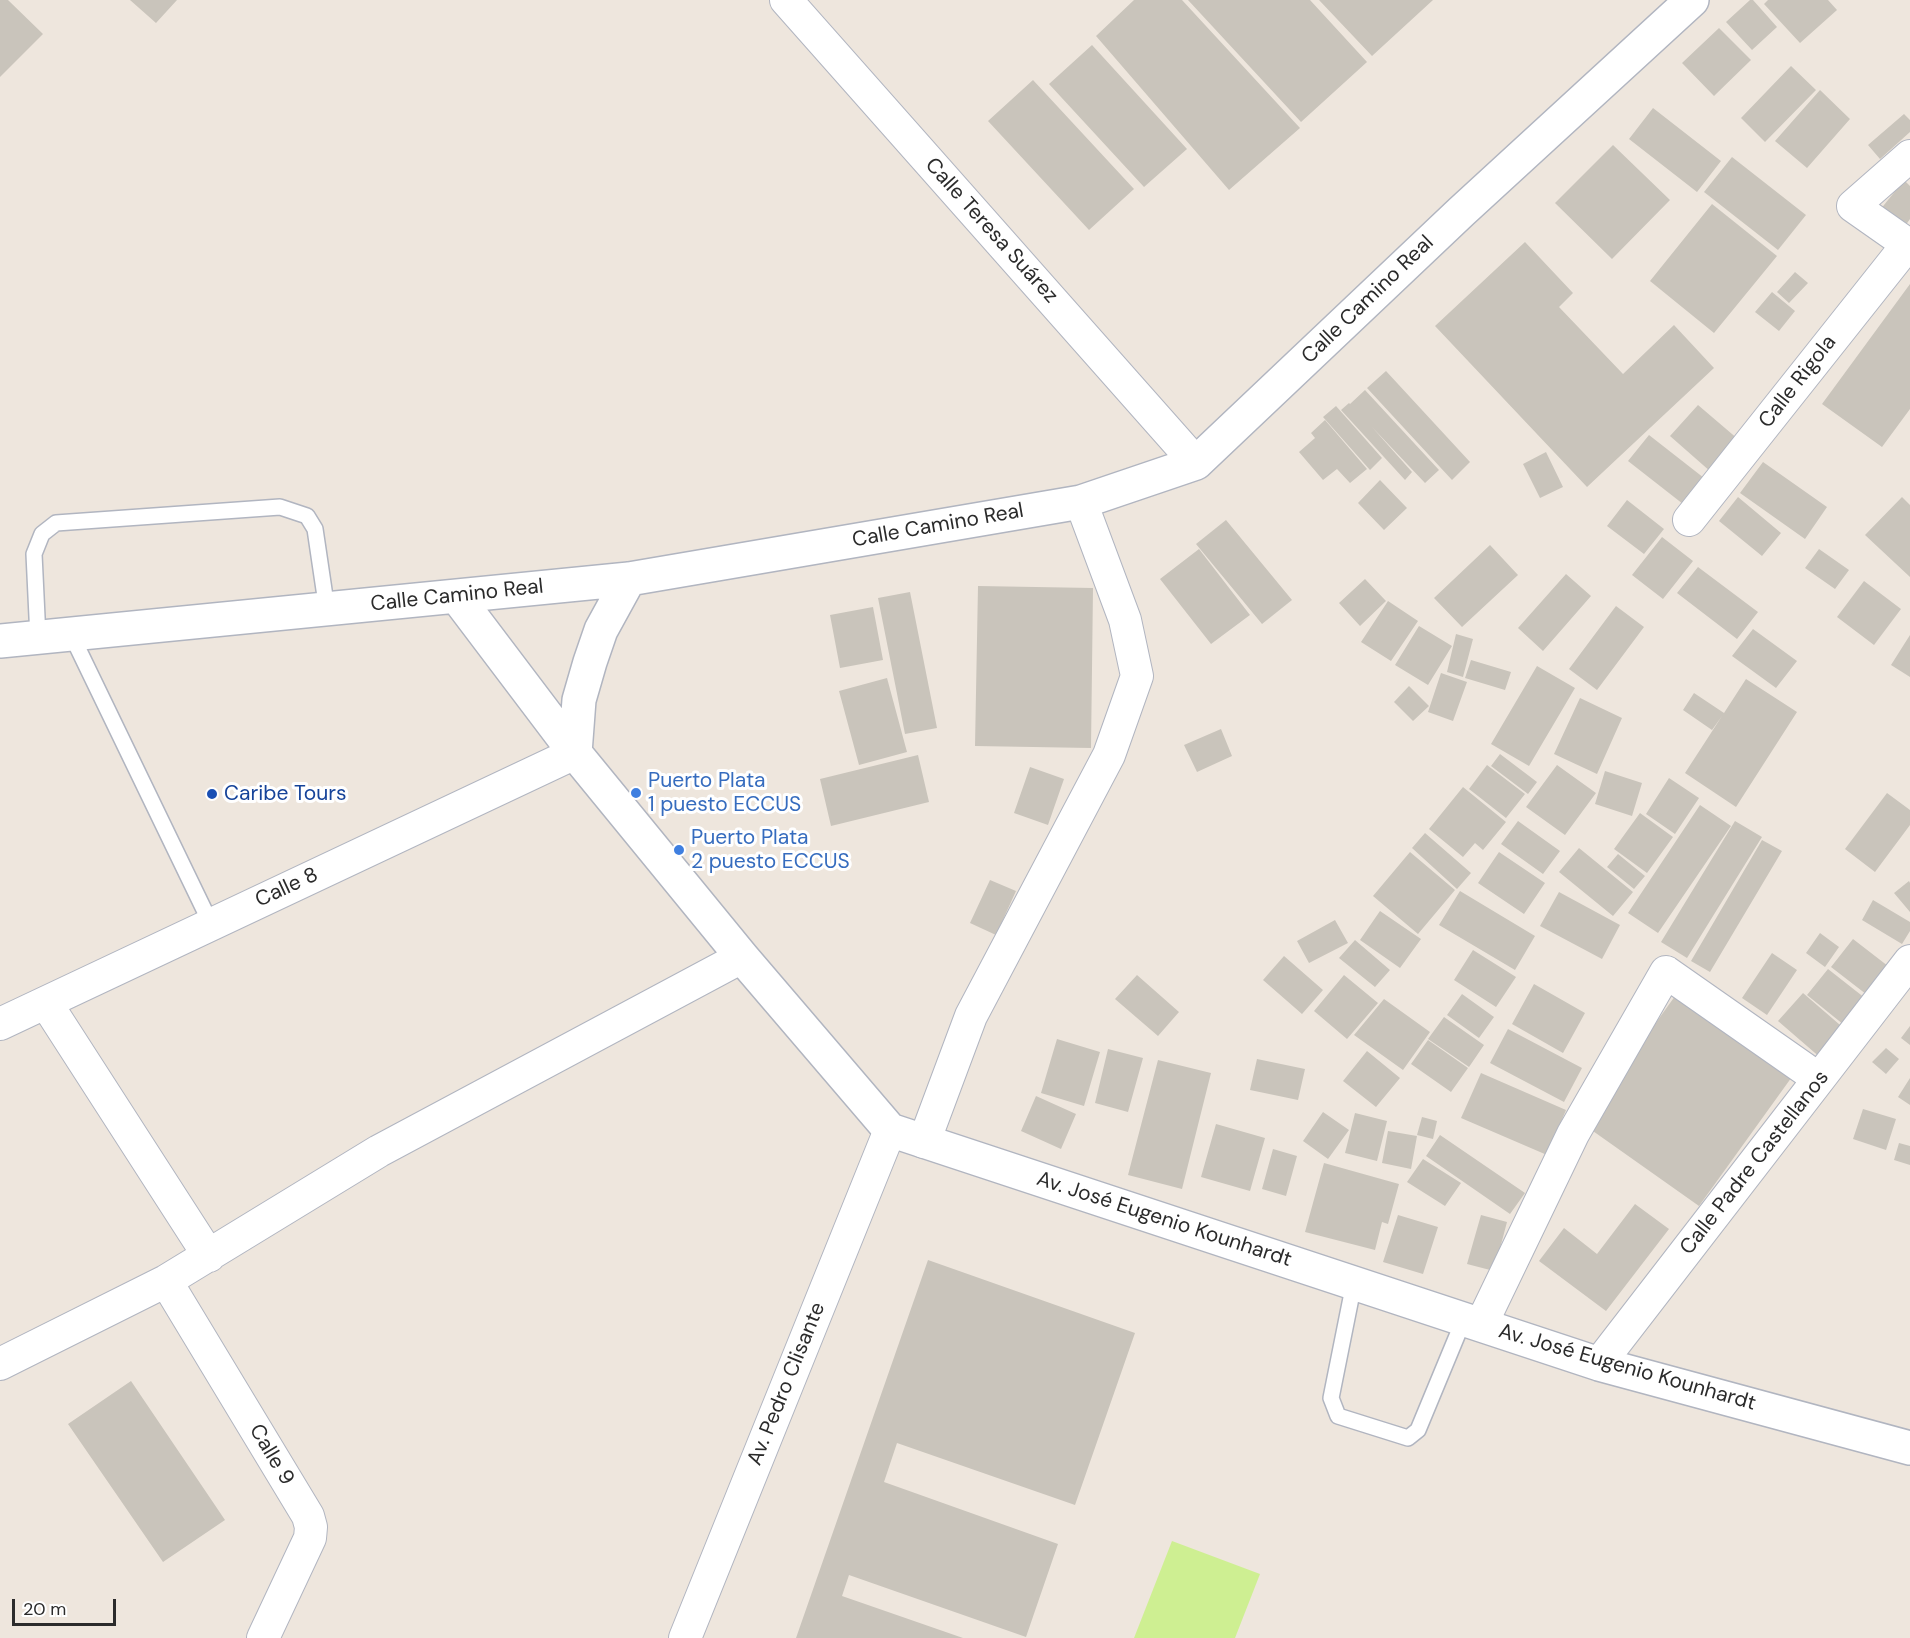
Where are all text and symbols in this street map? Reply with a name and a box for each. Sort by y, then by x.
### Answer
street label: Calle Teresa Suárez [919,153,1063,309]
street label: Calle Camino Real [1297,231,1439,369]
street label: Calle Rigola [1754,331,1842,433]
street label: Calle Camino Real [850,499,1026,553]
street label: Calle Camino Real [369,574,545,618]
place label: Puerto Plata 1 puesto ECCUS [648,768,801,818]
place label: Caribe Tours [224,781,347,807]
marker: Puerto Plata 1 puesto ECCUS [629,786,643,800]
marker: Caribe Tours [205,787,219,801]
place label: Puerto Plata 2 puesto ECCUS [691,825,850,875]
marker: Puerto Plata 2 puesto ECCUS [672,843,686,857]
street label: Calle 8 [252,863,322,913]
street label: Calle Padre Castellanos [1675,1066,1835,1260]
street label: Av. José Eugenio Kounhardt [1033,1167,1295,1273]
street label: Av. Pedro Clisante [743,1299,831,1469]
street label: Av. José Eugenio Kounhardt [1495,1319,1759,1417]
street label: Calle 9 [243,1420,299,1490]
scale bar [15,1587,118,1625]
text: 20 m [23,1597,66,1621]

